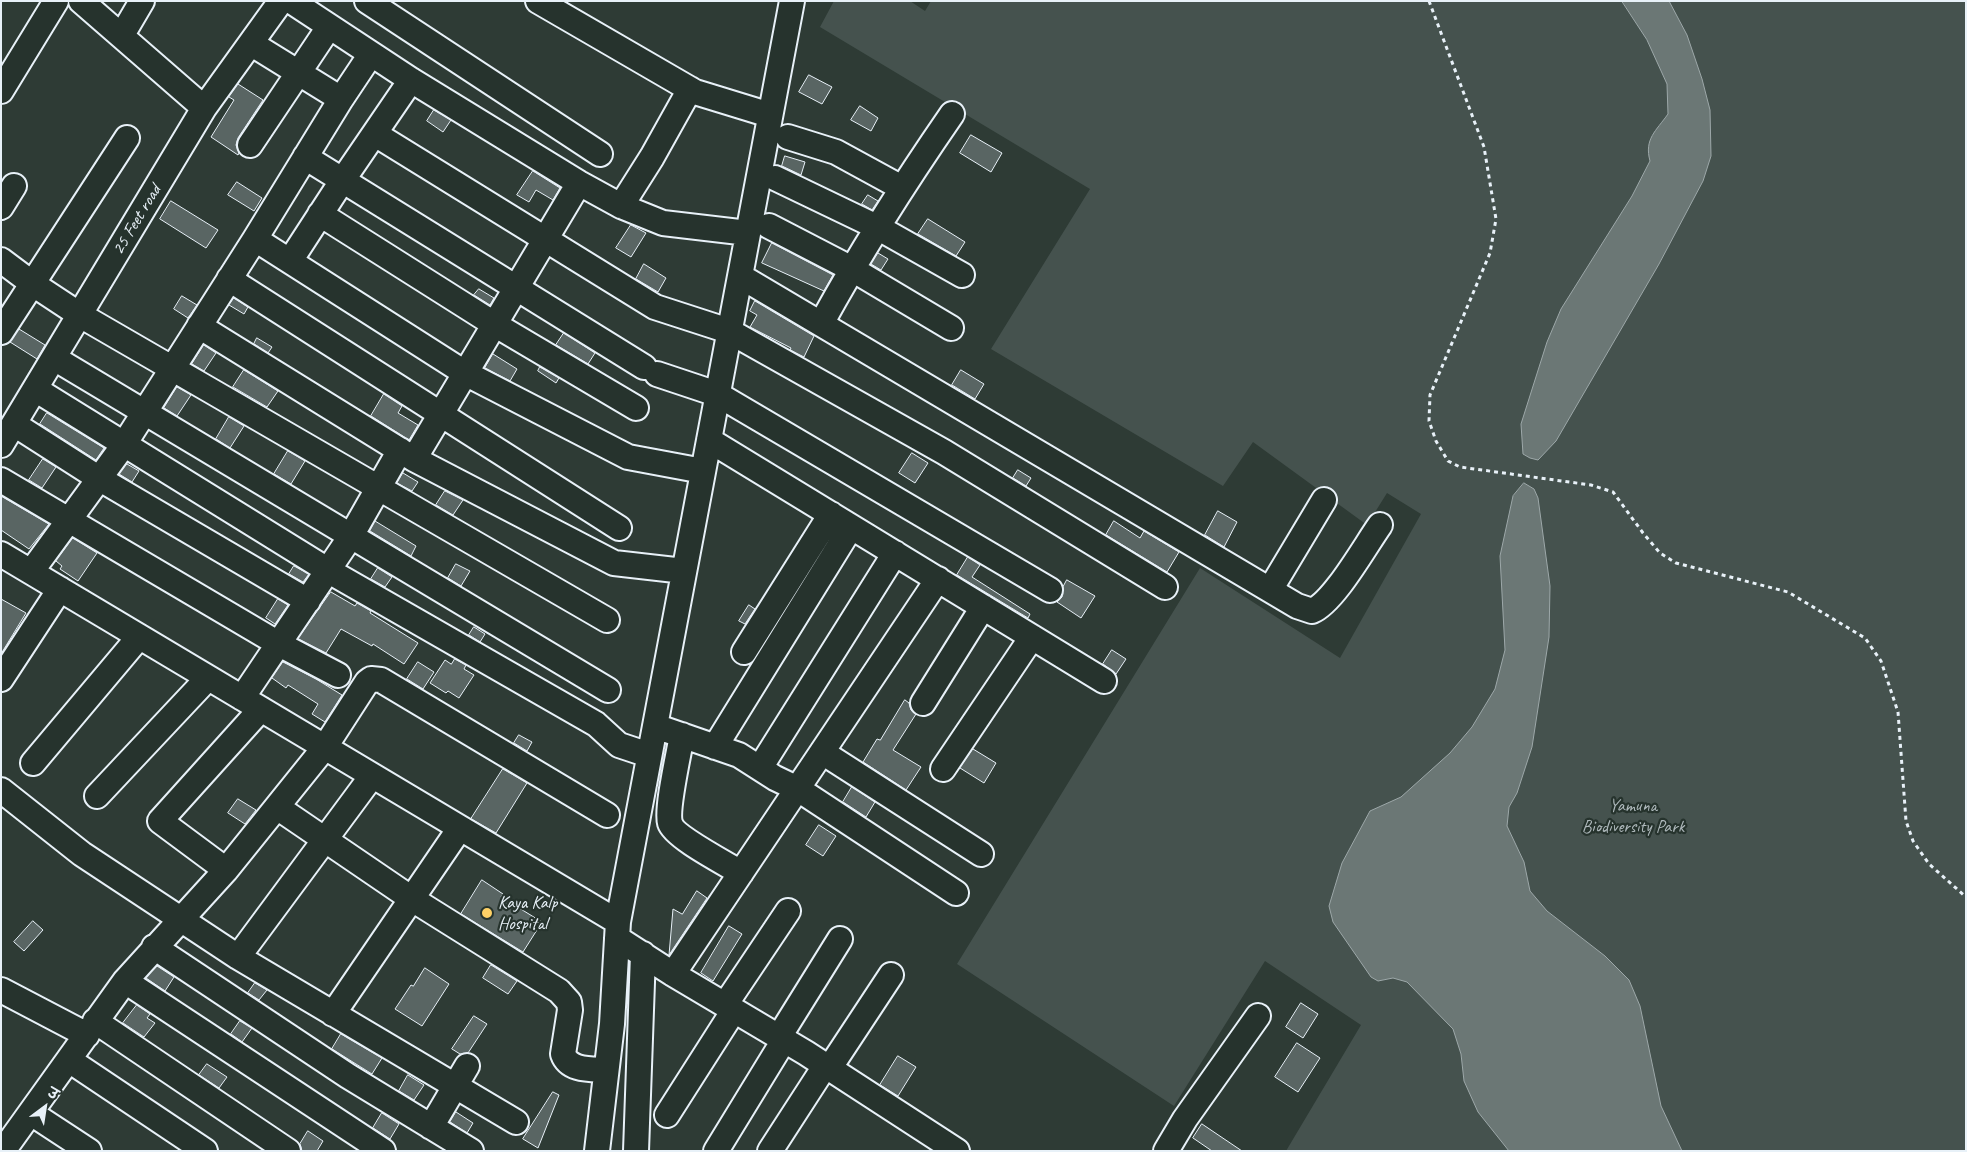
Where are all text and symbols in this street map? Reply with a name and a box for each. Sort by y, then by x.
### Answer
street label: 25 Feet road [108,181,166,259]
park label: Yamuna Biodiversity Park [1582,795,1684,838]
place label: Kaya Kalp Hospital [498,892,557,934]
marker: Kaya Kalp Hospital [480,906,494,920]
north arrow [20,1082,70,1132]
text: उ [45,1084,61,1103]

